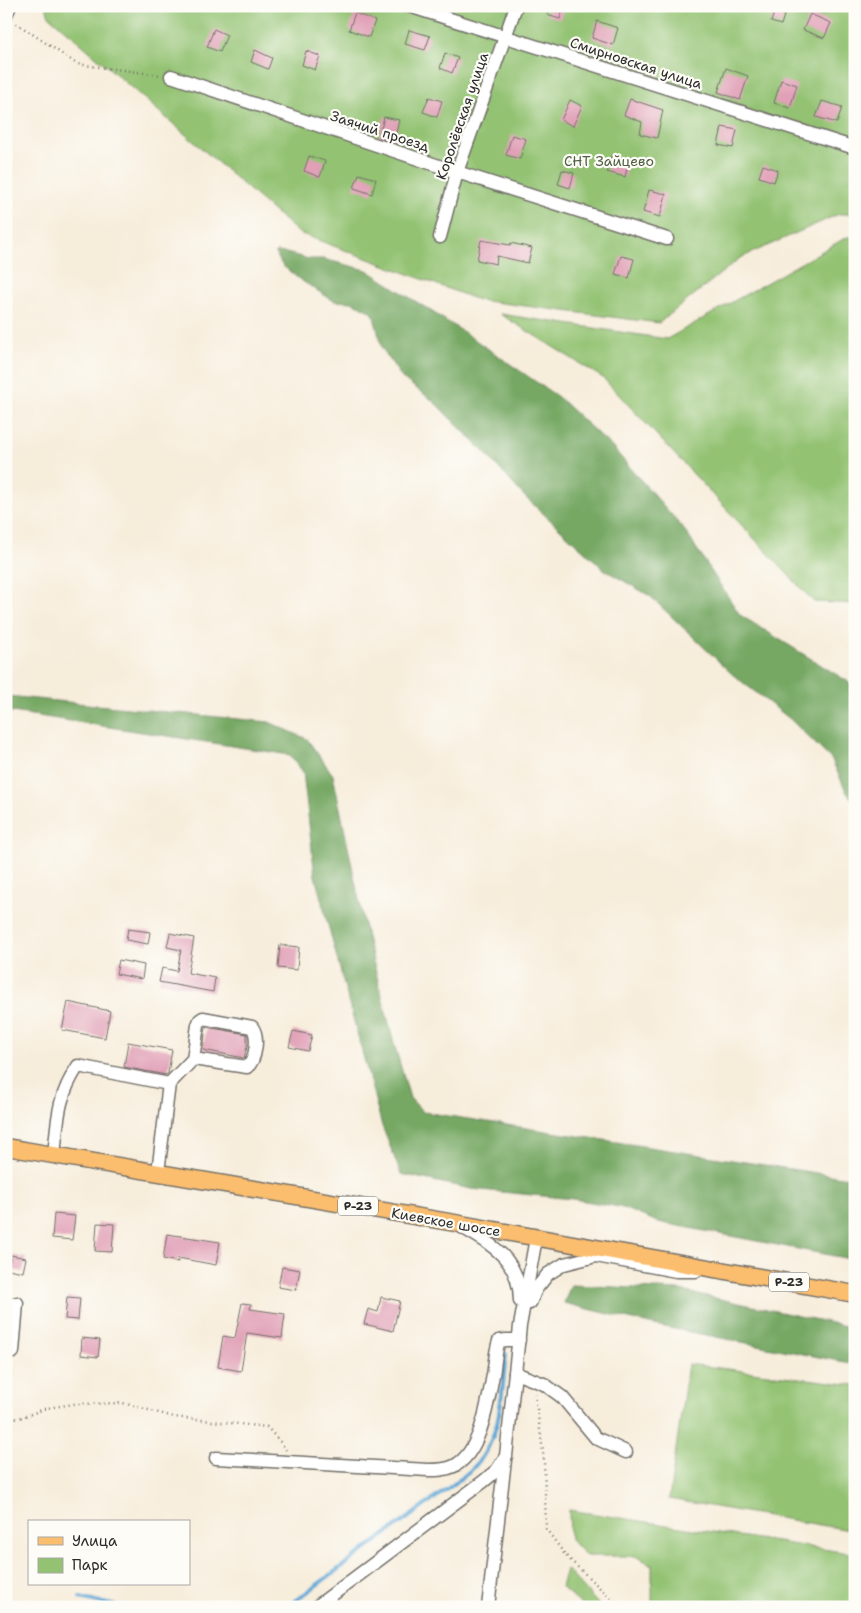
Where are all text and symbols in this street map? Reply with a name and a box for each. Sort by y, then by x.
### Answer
street label: Смирновская улица [568,33,705,93]
street label: Королёвская улица [432,50,492,182]
street label: Заячий проезд [328,107,432,156]
park label: СНТ Зайцево [564,152,654,170]
road number: Р-23 [338,1196,378,1216]
street label: Киевское шоссе [390,1204,502,1240]
road number: Р-23 [769,1272,809,1291]
legend [28,1520,190,1586]
text: Улица [72,1531,118,1551]
text: Парк [72,1555,108,1575]

